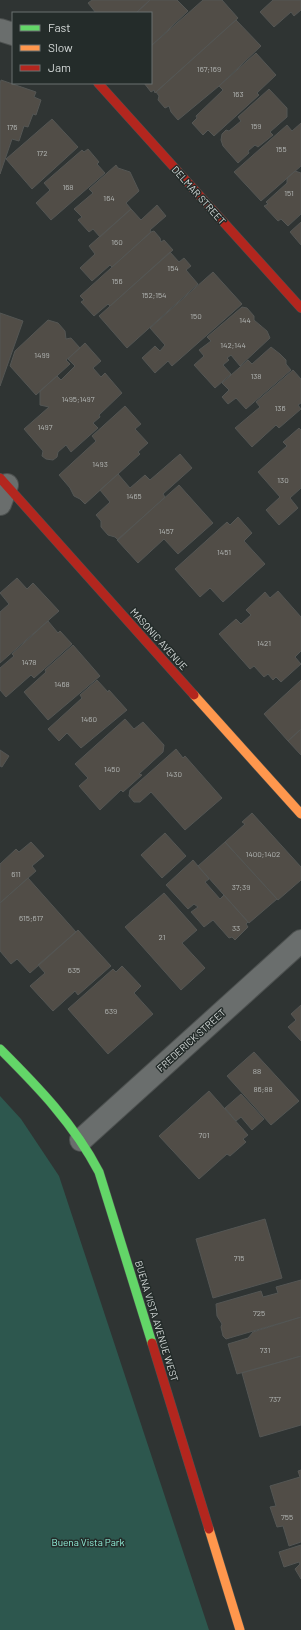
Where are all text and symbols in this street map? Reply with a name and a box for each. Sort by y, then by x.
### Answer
legend [12,12,152,84]
text: Fast [48,20,71,34]
text: Slow [48,40,73,54]
text: Jam [48,60,71,74]
house number: 167;169 [197,64,221,74]
house number: 163 [232,89,244,99]
house number: 159 [250,121,262,131]
house number: 176 [7,122,17,132]
house number: 155 [275,144,287,154]
house number: 172 [37,148,47,158]
street label: DELMAR STREET [170,163,229,227]
house number: 168 [62,182,74,192]
house number: 151 [284,188,294,198]
house number: 164 [103,193,115,203]
house number: 160 [111,237,123,247]
house number: 154 [167,263,179,273]
house number: 156 [111,276,123,286]
house number: 152;154 [141,290,167,300]
house number: 150 [190,311,202,321]
house number: 144 [239,315,251,325]
house number: 142;144 [220,340,246,350]
house number: 1499 [34,350,50,360]
house number: 138 [250,371,262,381]
house number: 1495;1497 [61,394,95,404]
house number: 136 [274,403,286,413]
house number: 1497 [37,422,53,432]
house number: 1493 [92,459,108,469]
house number: 130 [277,475,289,485]
house number: 1465 [126,491,142,501]
house number: 1457 [158,526,174,536]
house number: 1451 [217,547,231,557]
street label: MASONIC AVENUE [128,606,190,672]
house number: 1421 [257,638,271,648]
house number: 1478 [22,657,36,667]
house number: 1468 [54,679,70,689]
house number: 1460 [81,714,97,724]
house number: 1450 [104,764,120,774]
house number: 1430 [166,769,182,779]
house number: 1400;1402 [246,849,280,859]
house number: 611 [11,869,21,879]
house number: 37;39 [232,882,250,892]
house number: 615;617 [19,913,43,923]
house number: 33 [232,923,240,933]
house number: 21 [159,932,166,942]
house number: 635 [68,965,80,975]
house number: 639 [105,1006,117,1016]
street label: FREDERICK STREET [154,1006,228,1074]
house number: 88 [253,1066,261,1076]
house number: 86;88 [253,1084,273,1094]
house number: 701 [199,1130,210,1140]
house number: 715 [234,1253,244,1263]
street label: BUENA VISTA AVENUE WEST [133,1259,181,1383]
house number: 725 [253,1308,265,1318]
house number: 731 [260,1345,271,1355]
house number: 737 [269,1394,281,1404]
house number: 755 [281,1512,293,1522]
park label: Buena Vista Park [52,1536,124,1548]

